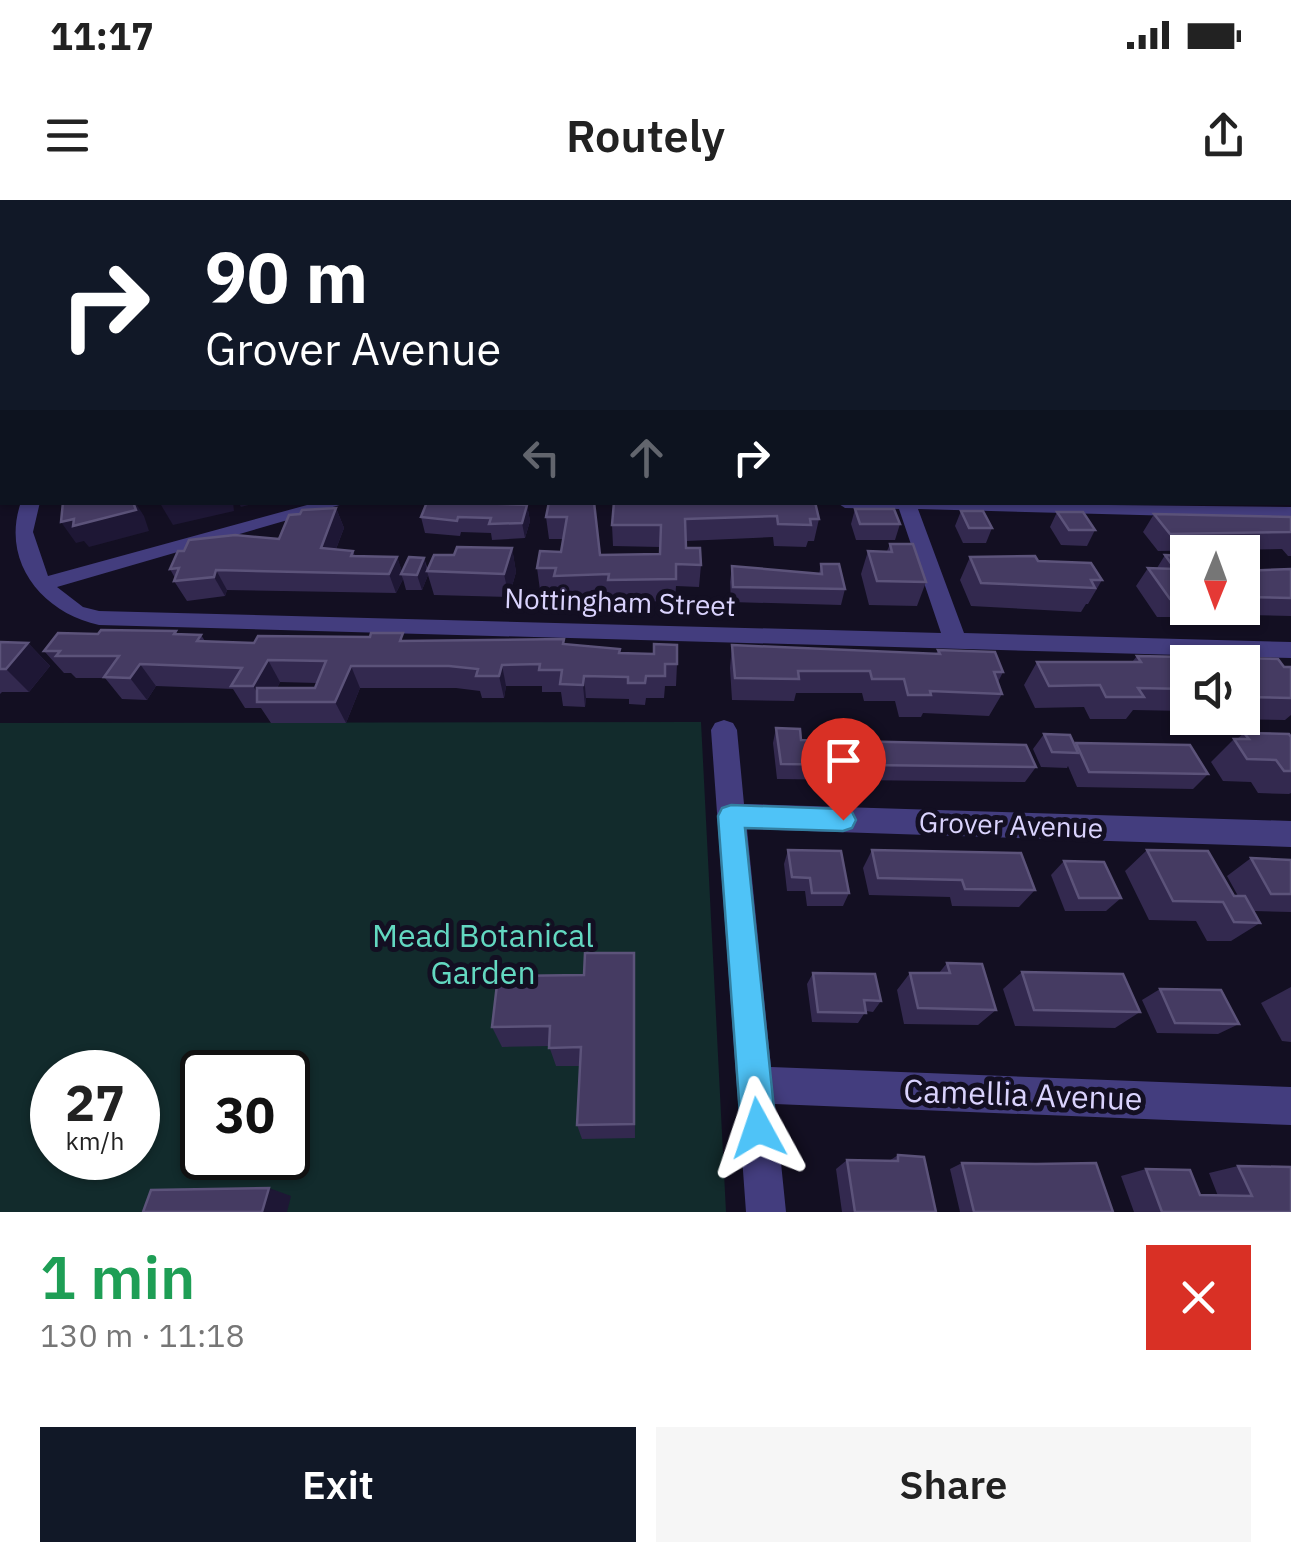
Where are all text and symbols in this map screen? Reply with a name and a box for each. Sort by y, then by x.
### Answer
text: 11:17 [50,11,154,60]
text: Routely [566,106,725,164]
icon: menu [40,108,95,163]
icon: share [1196,108,1251,163]
text: 90 m [205,231,368,322]
icon: right [40,240,170,370]
text: Grover Avenue [205,319,501,377]
icon: left [514,430,569,485]
icon: ahead [619,430,674,485]
icon: right [724,430,779,485]
north arrow [1170,535,1260,625]
map controls [1170,535,1260,735]
street label: Nottingham Street [504,579,736,624]
button: sound [1170,645,1260,735]
pin [801,718,886,821]
icon: arrive [816,733,871,788]
street label: Grover Avenue [918,803,1104,846]
park label: Mead Botanical Garden [372,914,594,993]
speed limit sign: 30 [180,1050,310,1180]
street label: Camellia Avenue [903,1069,1143,1119]
text: 27 [65,1070,125,1135]
position arrow [706,1076,810,1180]
text: km/h [66,1124,124,1157]
text: 1 min [40,1237,195,1316]
button: close [1146,1245,1251,1350]
text: 130 m · 11:18 [40,1314,245,1356]
button: Exit [40,1427,636,1542]
button: Share [656,1427,1251,1542]

